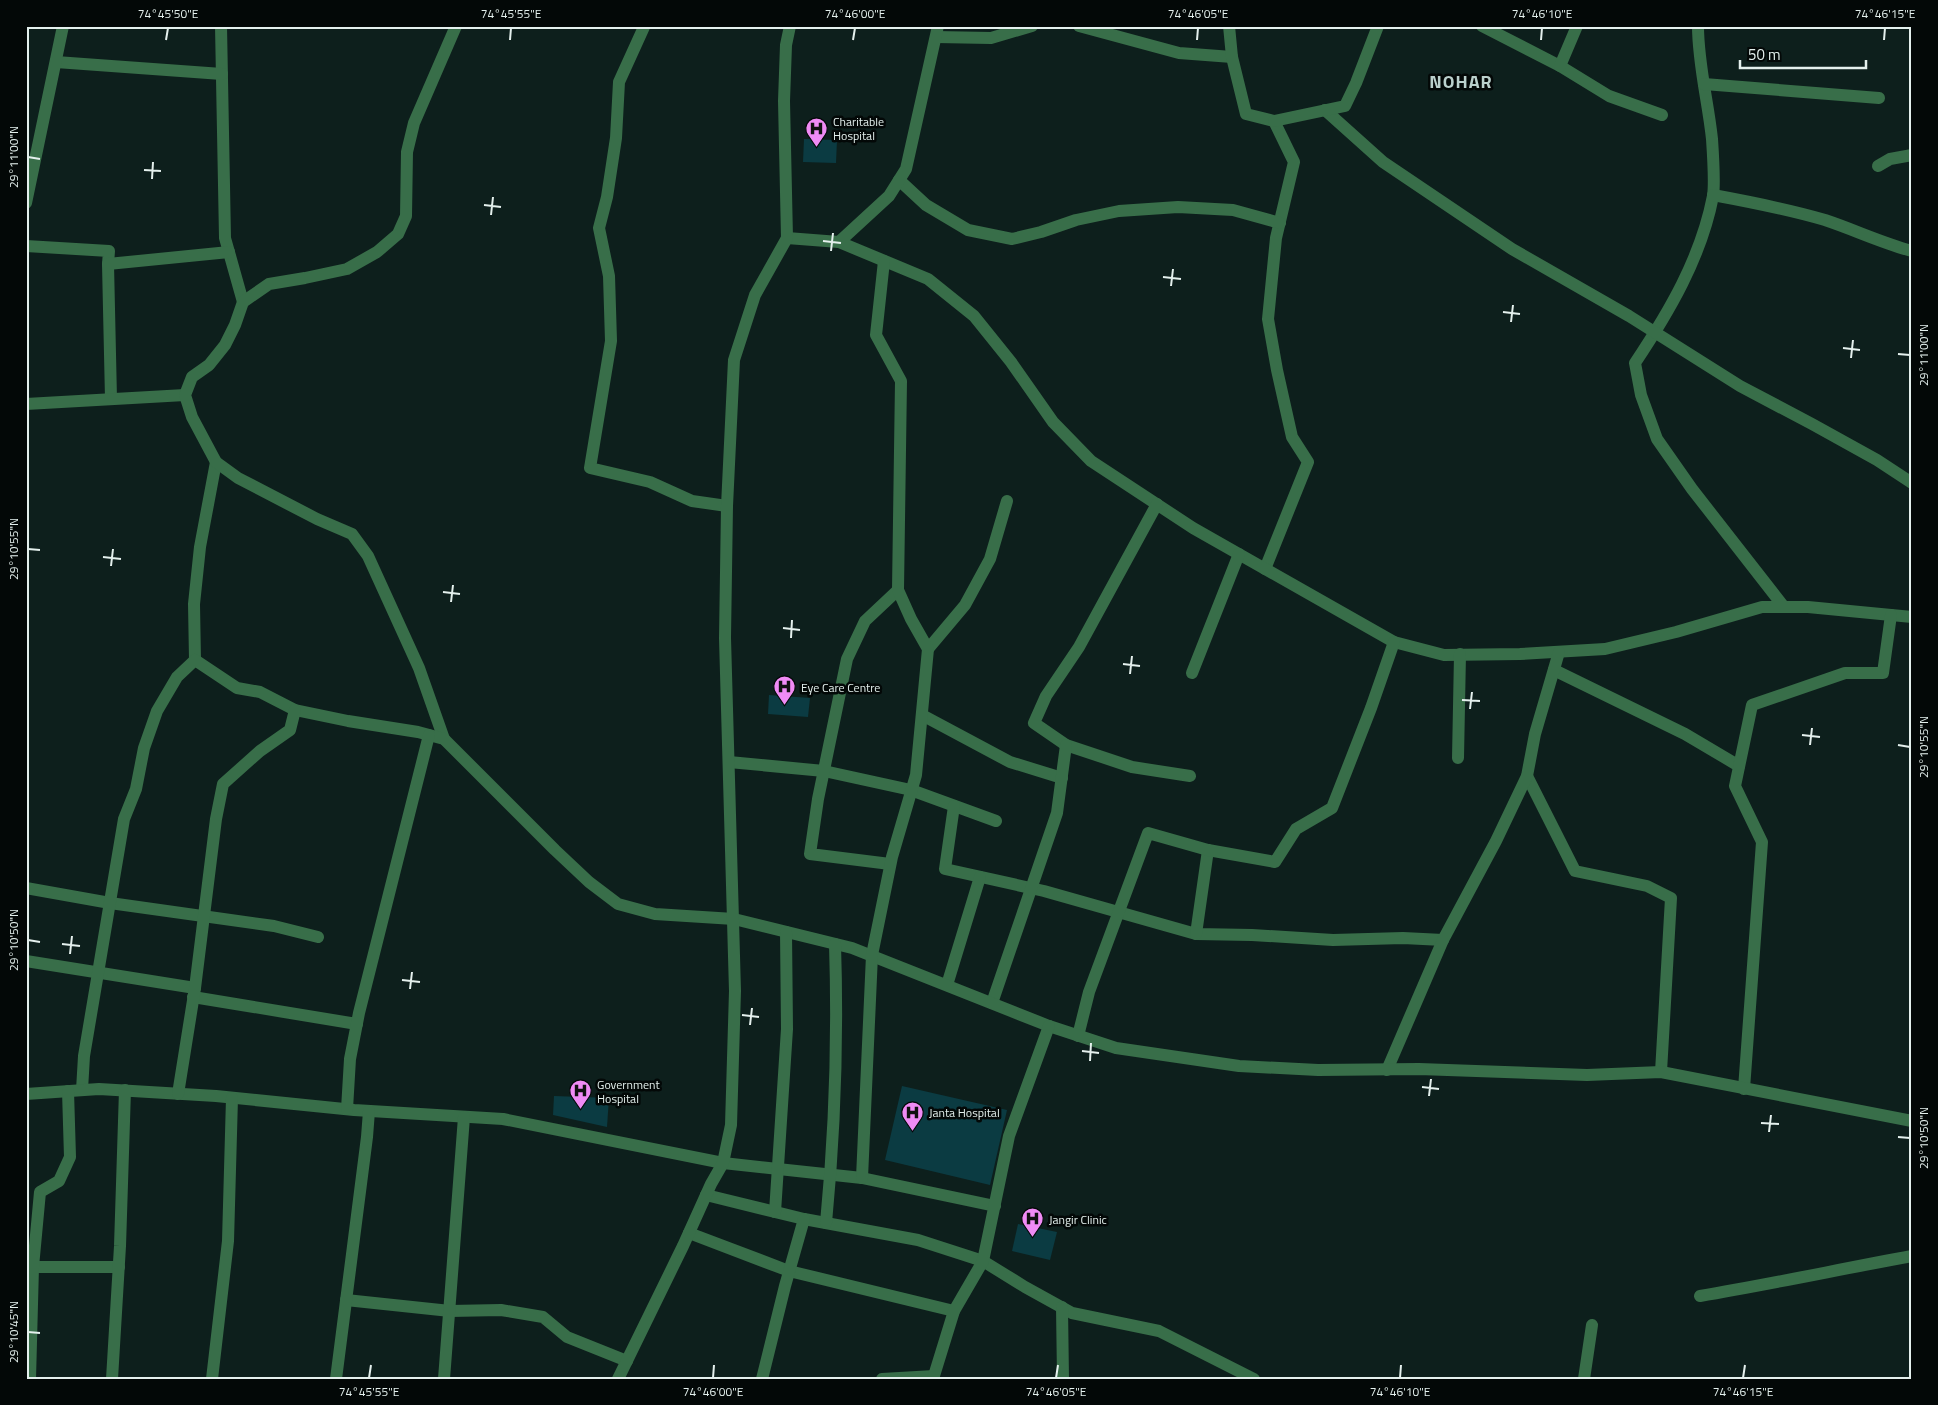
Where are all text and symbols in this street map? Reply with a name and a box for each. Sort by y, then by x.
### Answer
text: 74°45'50"E [138,4,199,23]
text: 74°45'55"E [481,4,542,23]
text: 74°46'00"E [825,4,886,23]
text: 74°46'05"E [1168,4,1229,23]
text: 74°46'10"E [1512,4,1573,23]
text: 74°46'15"E [1855,4,1916,23]
scale bar [1740,38,1867,70]
text: 50 m [1748,43,1781,66]
district label: NOHAR [1429,68,1493,95]
place label: Charitable Hospital [833,112,884,145]
hospital icon: Charitable Hospital [805,116,829,147]
text: 29°11'00"N [4,126,23,188]
text: 29°11'00"N [1914,324,1933,386]
text: 29°10'55"N [4,518,23,580]
hospital icon: Eye Care Centre [773,675,797,706]
place label: Eye Care Centre [801,678,880,697]
text: 29°10'55"N [1914,716,1933,778]
text: 29°10'50"N [4,909,23,971]
place label: Government Hospital [597,1075,660,1108]
hospital icon: Government Hospital [569,1079,593,1110]
hospital icon: Janta Hospital [901,1100,925,1131]
place label: Janta Hospital [929,1103,1000,1122]
text: 29°10'50"N [1914,1107,1933,1169]
hospital icon: Jangir Clinic [1021,1207,1045,1238]
place label: Jangir Clinic [1049,1210,1107,1229]
text: 29°10'45"N [4,1301,23,1363]
text: 74°45'55"E [339,1382,400,1401]
text: 74°46'00"E [683,1382,744,1401]
text: 74°46'05"E [1026,1382,1087,1401]
text: 74°46'10"E [1370,1382,1431,1401]
text: 74°46'15"E [1713,1382,1774,1401]

